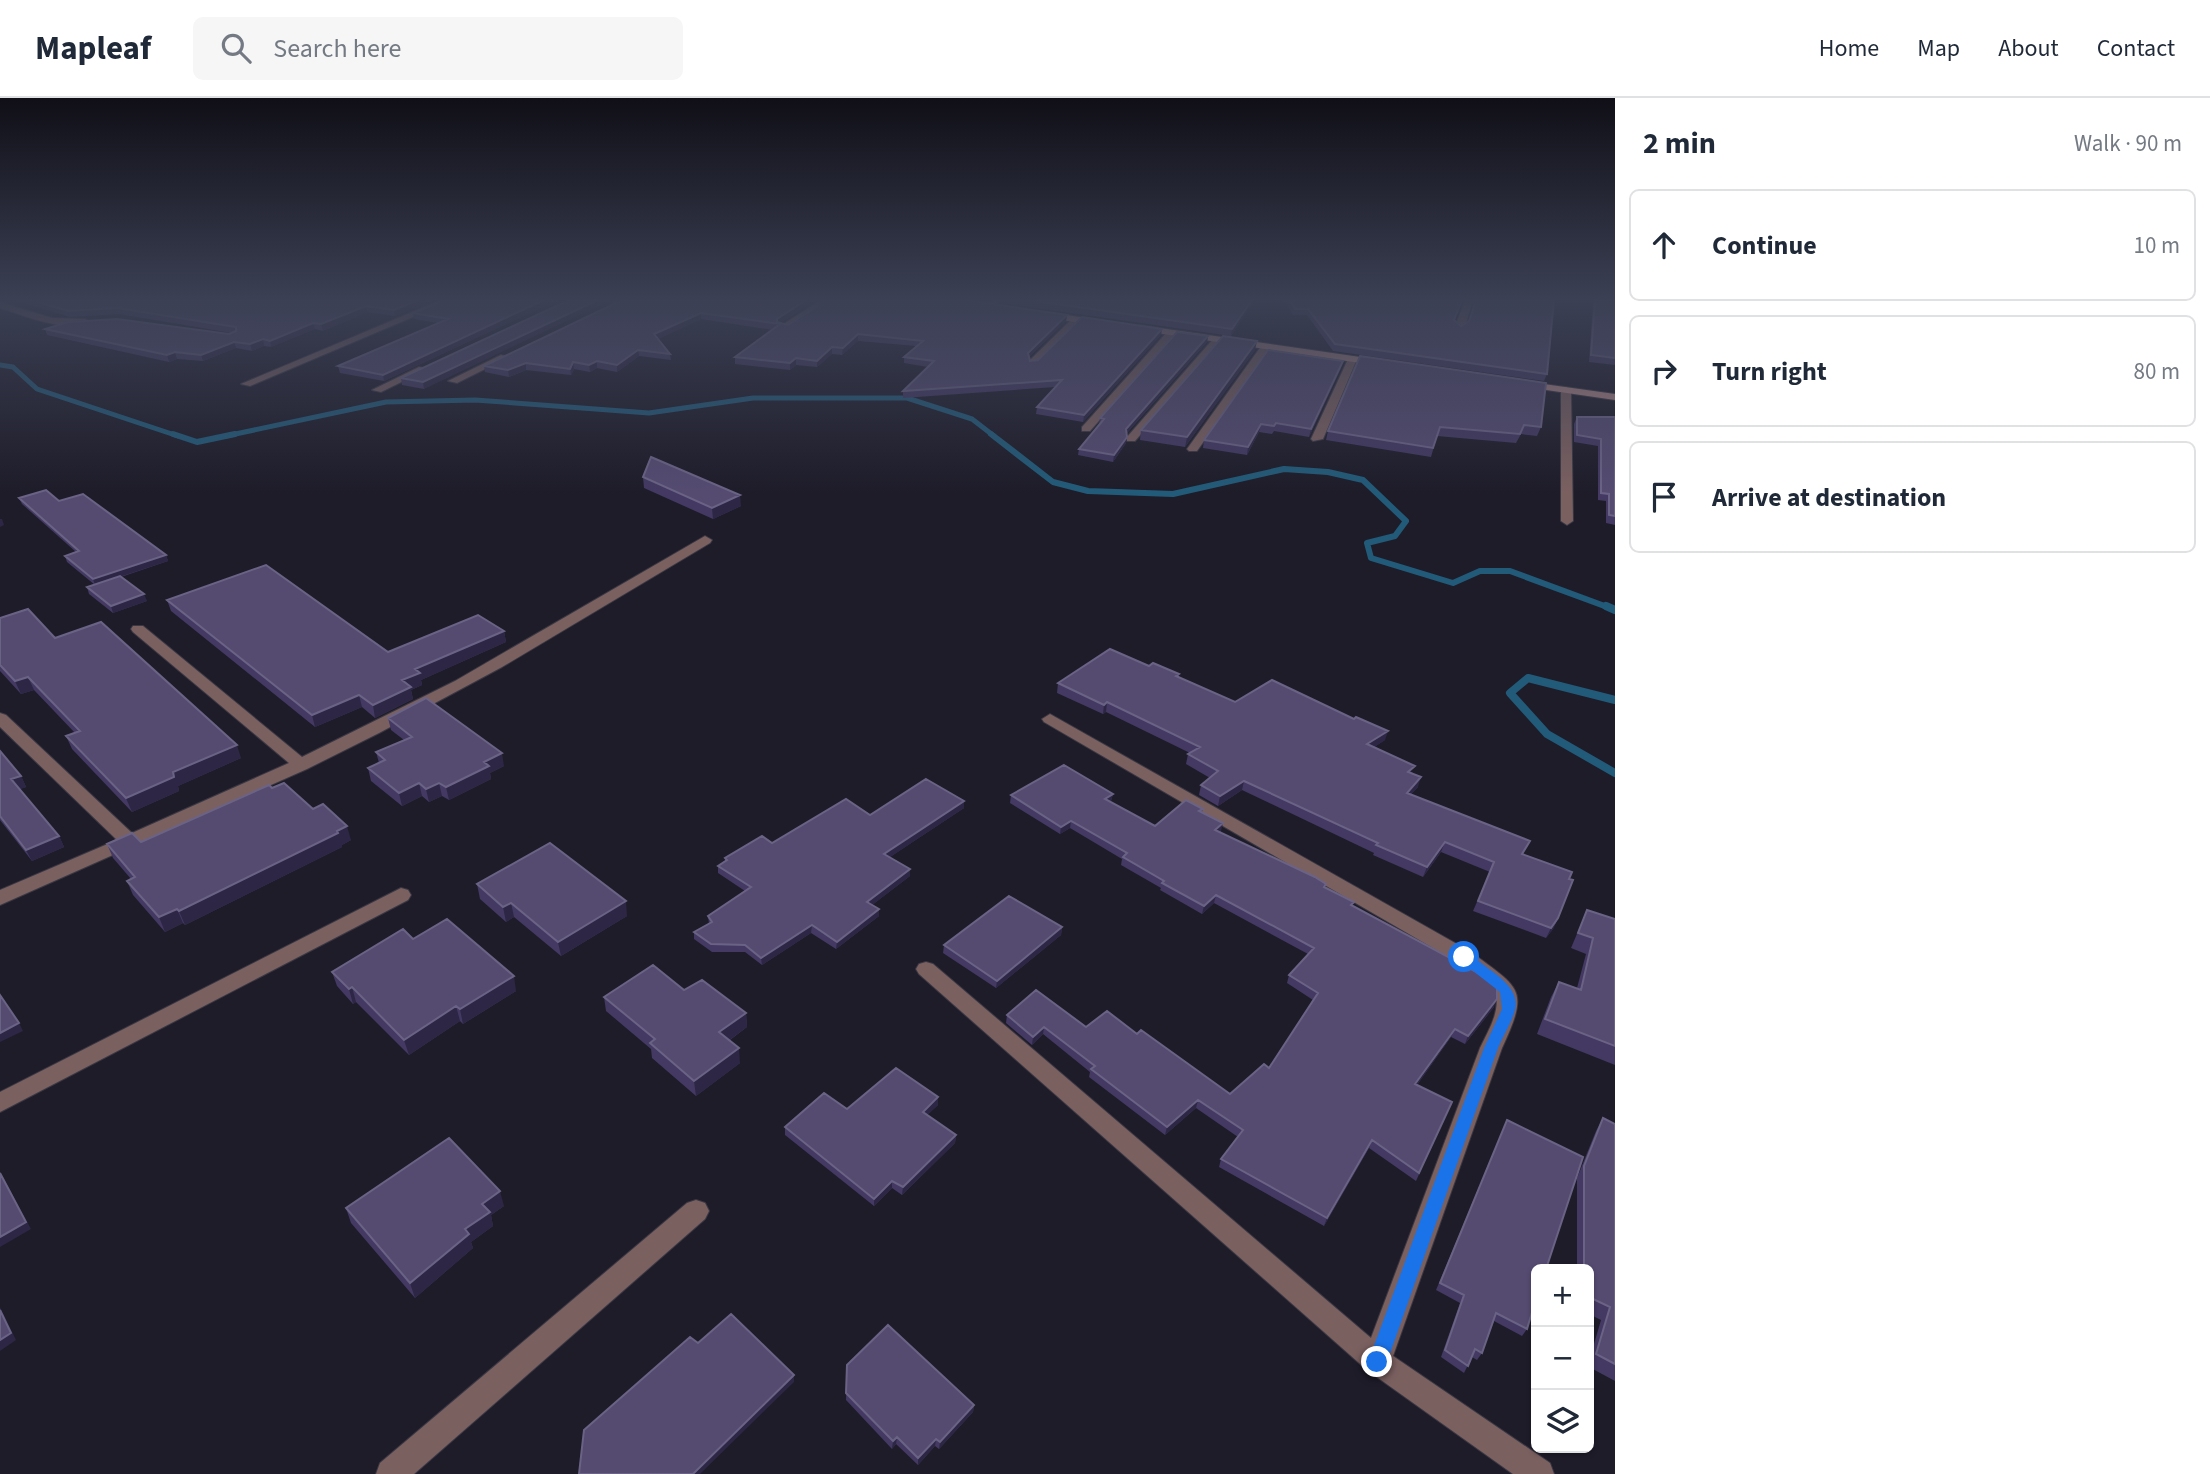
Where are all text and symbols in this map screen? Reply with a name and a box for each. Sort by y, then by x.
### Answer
search box [193,17,683,80]
text: Mapleaf [35,25,151,72]
icon: search [217,29,255,67]
text: Search here [273,30,401,67]
text: Home [1819,31,1879,66]
text: Map [1917,31,1960,66]
text: About [1998,31,2059,66]
text: Contact [2097,31,2175,66]
text: 2 min [1643,122,1716,165]
text: Walk · 90 m [2074,127,2182,160]
icon: ahead [1645,226,1683,264]
text: Continue [1712,227,1817,264]
text: 10 m [2133,229,2180,262]
icon: right [1645,352,1683,390]
text: Turn right [1712,353,1827,390]
text: 80 m [2133,355,2180,388]
icon: arrive [1645,478,1683,516]
text: Arrive at destination [1712,479,1946,516]
route start [1448,941,1479,972]
map controls [1531,1264,1594,1453]
button: + [1531,1264,1594,1327]
button: − [1531,1327,1594,1390]
route end [1361,1346,1392,1377]
button: layers [1531,1390,1594,1453]

